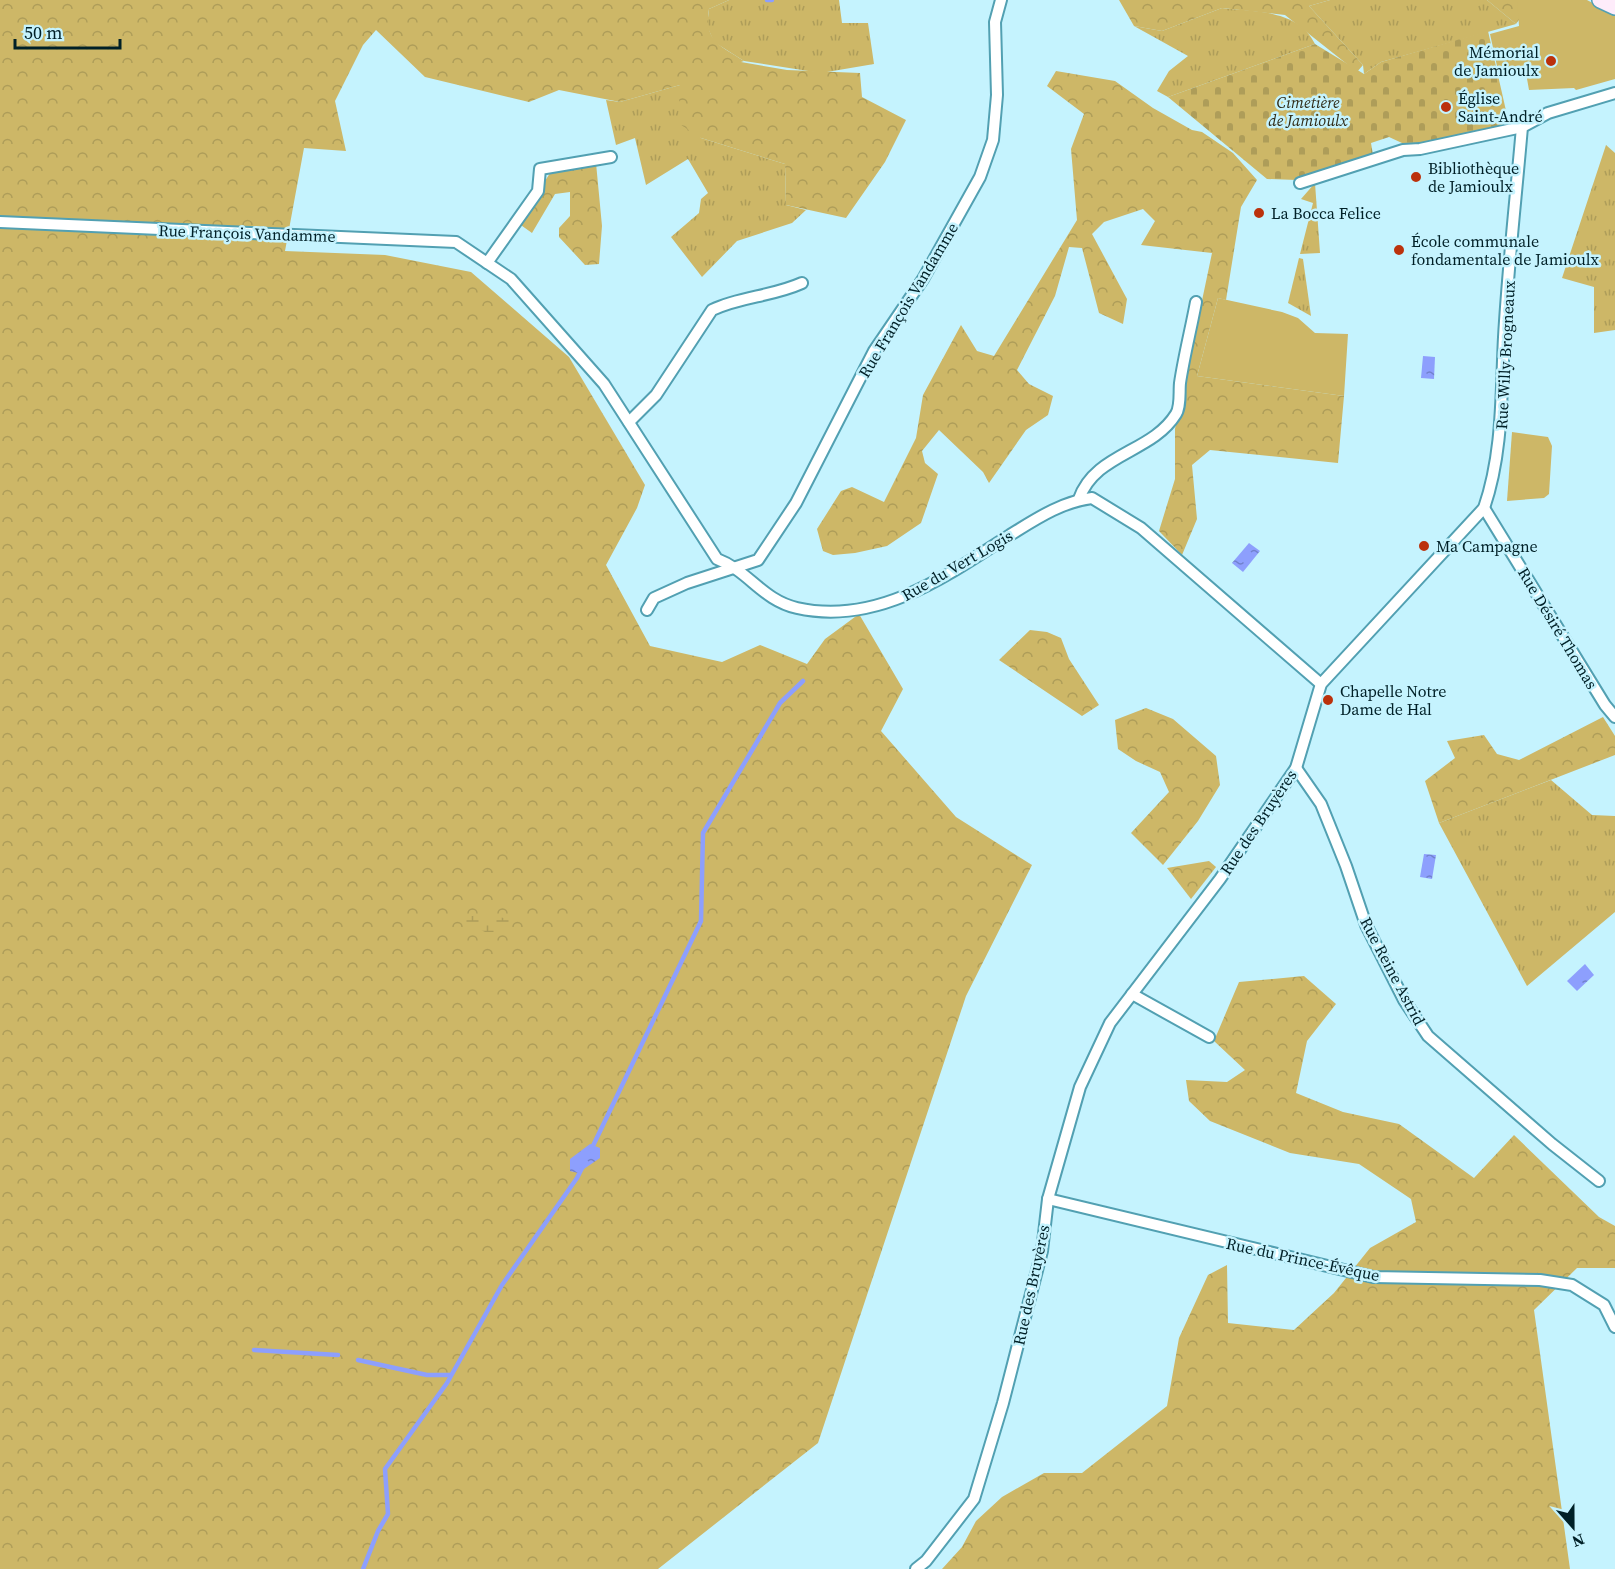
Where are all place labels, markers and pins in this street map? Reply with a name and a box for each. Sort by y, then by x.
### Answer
place label: Mémorial de Jamioulx [1454,41,1540,81]
marker: Mémorial de Jamioulx [1544,54,1558,68]
place label: Église Saint-André [1458,87,1543,127]
marker: Église Saint-André [1439,100,1453,114]
place label: Bibliothèque de Jamioulx [1428,157,1519,197]
marker: Bibliothèque de Jamioulx [1409,170,1423,184]
place label: La Bocca Felice [1271,202,1381,224]
marker: La Bocca Felice [1252,206,1266,220]
place label: École communale fondamentale de Jamioulx [1411,230,1600,270]
marker: École communale fondamentale de Jamioulx [1392,243,1406,257]
place label: Ma Campagne [1436,535,1538,557]
marker: Ma Campagne [1417,539,1431,553]
place label: Chapelle Notre Dame de Hal [1340,680,1446,720]
marker: Chapelle Notre Dame de Hal [1321,693,1335,707]

